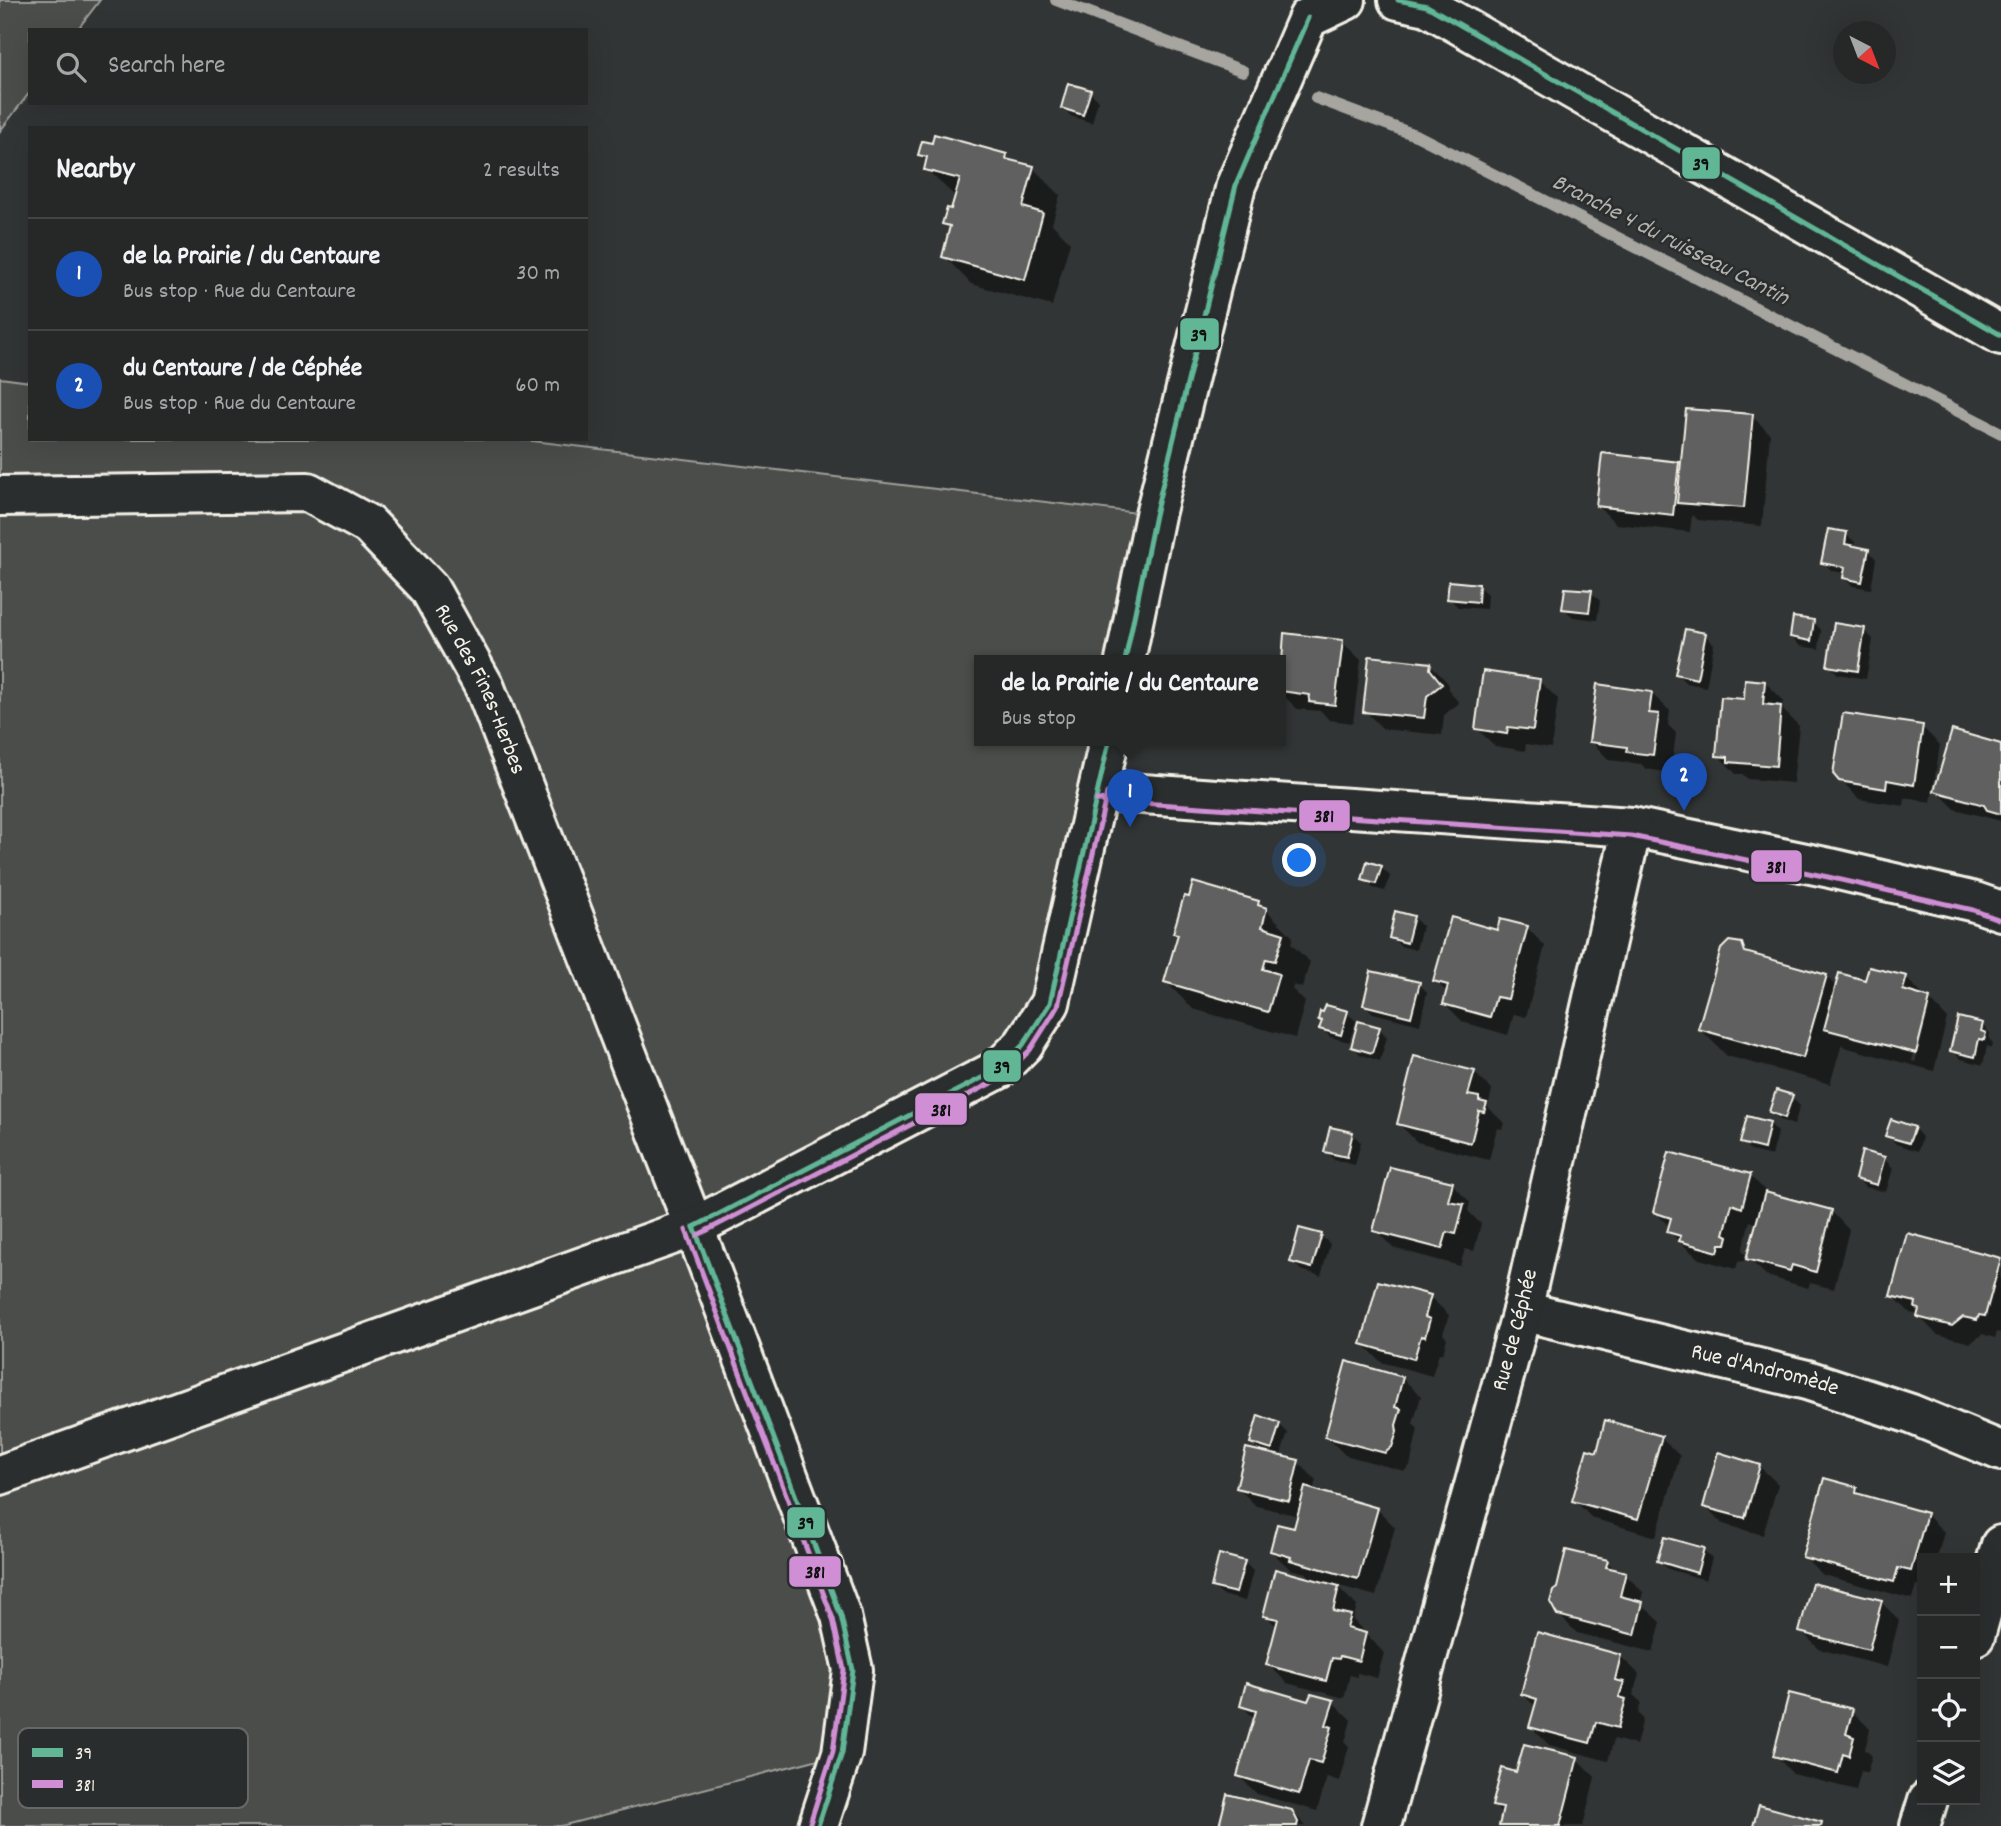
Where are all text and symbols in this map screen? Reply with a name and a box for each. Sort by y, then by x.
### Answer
north arrow [1833,21,1896,84]
search box [28,28,588,105]
icon: search [52,48,90,86]
text: Search here [108,48,226,85]
line badge: 39 [1681,146,1721,180]
text: Nearby [56,150,134,193]
text: 39 [1692,153,1710,180]
text: 2 results [483,155,560,188]
water label: Branche 4 du ruisseau Cantin [1546,166,1795,316]
text: de la Prairie / du Centaure [123,239,380,276]
text: 1 [76,258,82,291]
text: 30 m [516,258,560,291]
text: Bus stop · Rue du Centaure [123,276,356,309]
line badge: 39 [1179,317,1220,351]
text: 39 [1190,324,1208,351]
text: du Centaure / de Céphée [123,351,362,388]
text: 2 [74,370,84,403]
text: 60 m [515,370,560,403]
text: Bus stop · Rue du Centaure [123,388,356,421]
street label: Rue des Fines-Herbes [425,598,534,780]
popup [974,655,1286,746]
text: de la Prairie / du Centaure [1001,666,1259,703]
text: Bus stop [1001,703,1076,736]
pin: 2 [1661,753,1707,811]
pin: 1 [1107,769,1153,827]
line badge: 381 [1298,799,1351,832]
text: 381 [1314,805,1334,832]
your location [1282,843,1316,877]
line badge: 381 [1750,849,1803,883]
text: 381 [1766,856,1786,883]
line badge: 39 [982,1049,1022,1083]
text: 39 [993,1056,1011,1083]
line badge: 381 [914,1092,968,1126]
text: 381 [931,1099,951,1126]
street label: Rue de Céphée [1484,1266,1548,1395]
street label: Rue d'Andromède [1688,1336,1843,1406]
line badge: 39 [786,1506,826,1539]
text: 39 [797,1512,815,1539]
map controls [1917,1553,1980,1805]
button: + [1917,1553,1980,1616]
line badge: 381 [788,1555,842,1588]
text: 381 [805,1561,825,1588]
button: − [1917,1616,1980,1679]
button: locate [1917,1679,1980,1742]
legend [18,1728,248,1808]
text: 39 [75,1742,92,1769]
button: layers [1917,1742,1980,1805]
text: 381 [75,1774,95,1801]

